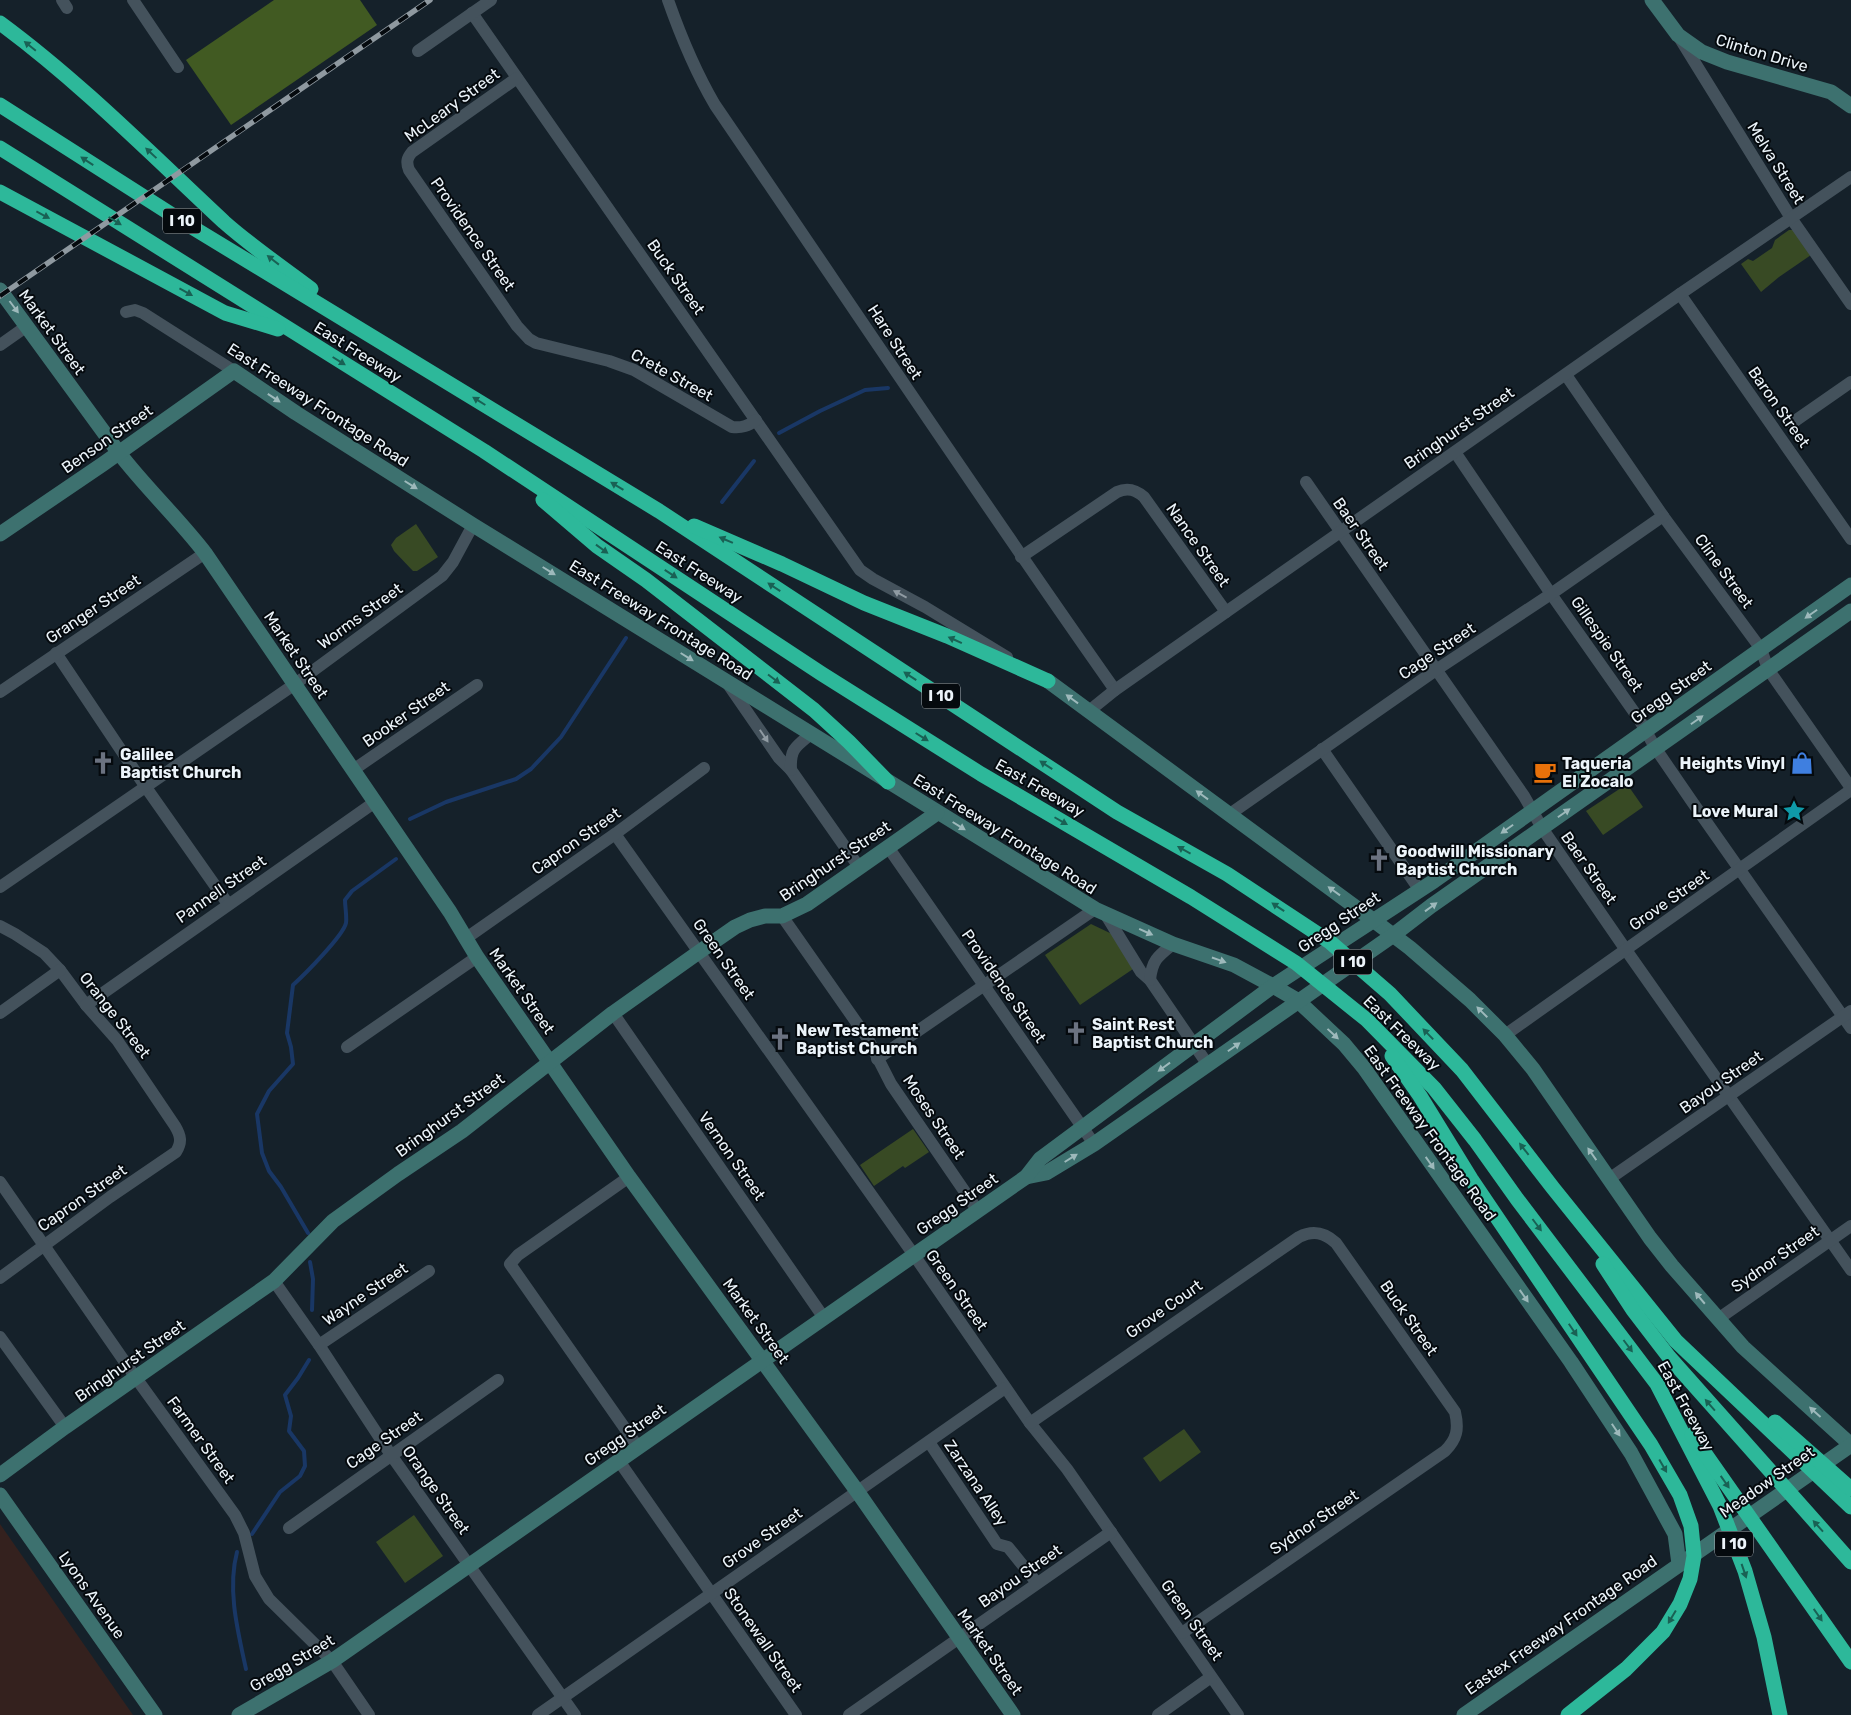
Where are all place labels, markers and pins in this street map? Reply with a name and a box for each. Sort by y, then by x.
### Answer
place label: Galilee Baptist Church [120,745,241,782]
church icon: Galilee Baptist Church [90,750,116,776]
shop icon: Heights Vinyl [1789,750,1815,776]
place label: Taqueria El Zocalo [1562,754,1634,791]
place label: Heights Vinyl [1680,754,1785,773]
cafe icon: Taqueria El Zocalo [1532,759,1558,785]
place icon: Love Mural [1781,798,1807,824]
place label: Love Mural [1692,802,1778,821]
place label: Goodwill Missionary Baptist Church [1396,842,1555,879]
church icon: Goodwill Missionary Baptist Church [1366,847,1392,873]
place label: Saint Rest Baptist Church [1092,1015,1213,1052]
church icon: Saint Rest Baptist Church [1063,1020,1089,1046]
place label: New Testament Baptist Church [796,1021,919,1058]
church icon: New Testament Baptist Church [767,1026,793,1052]

